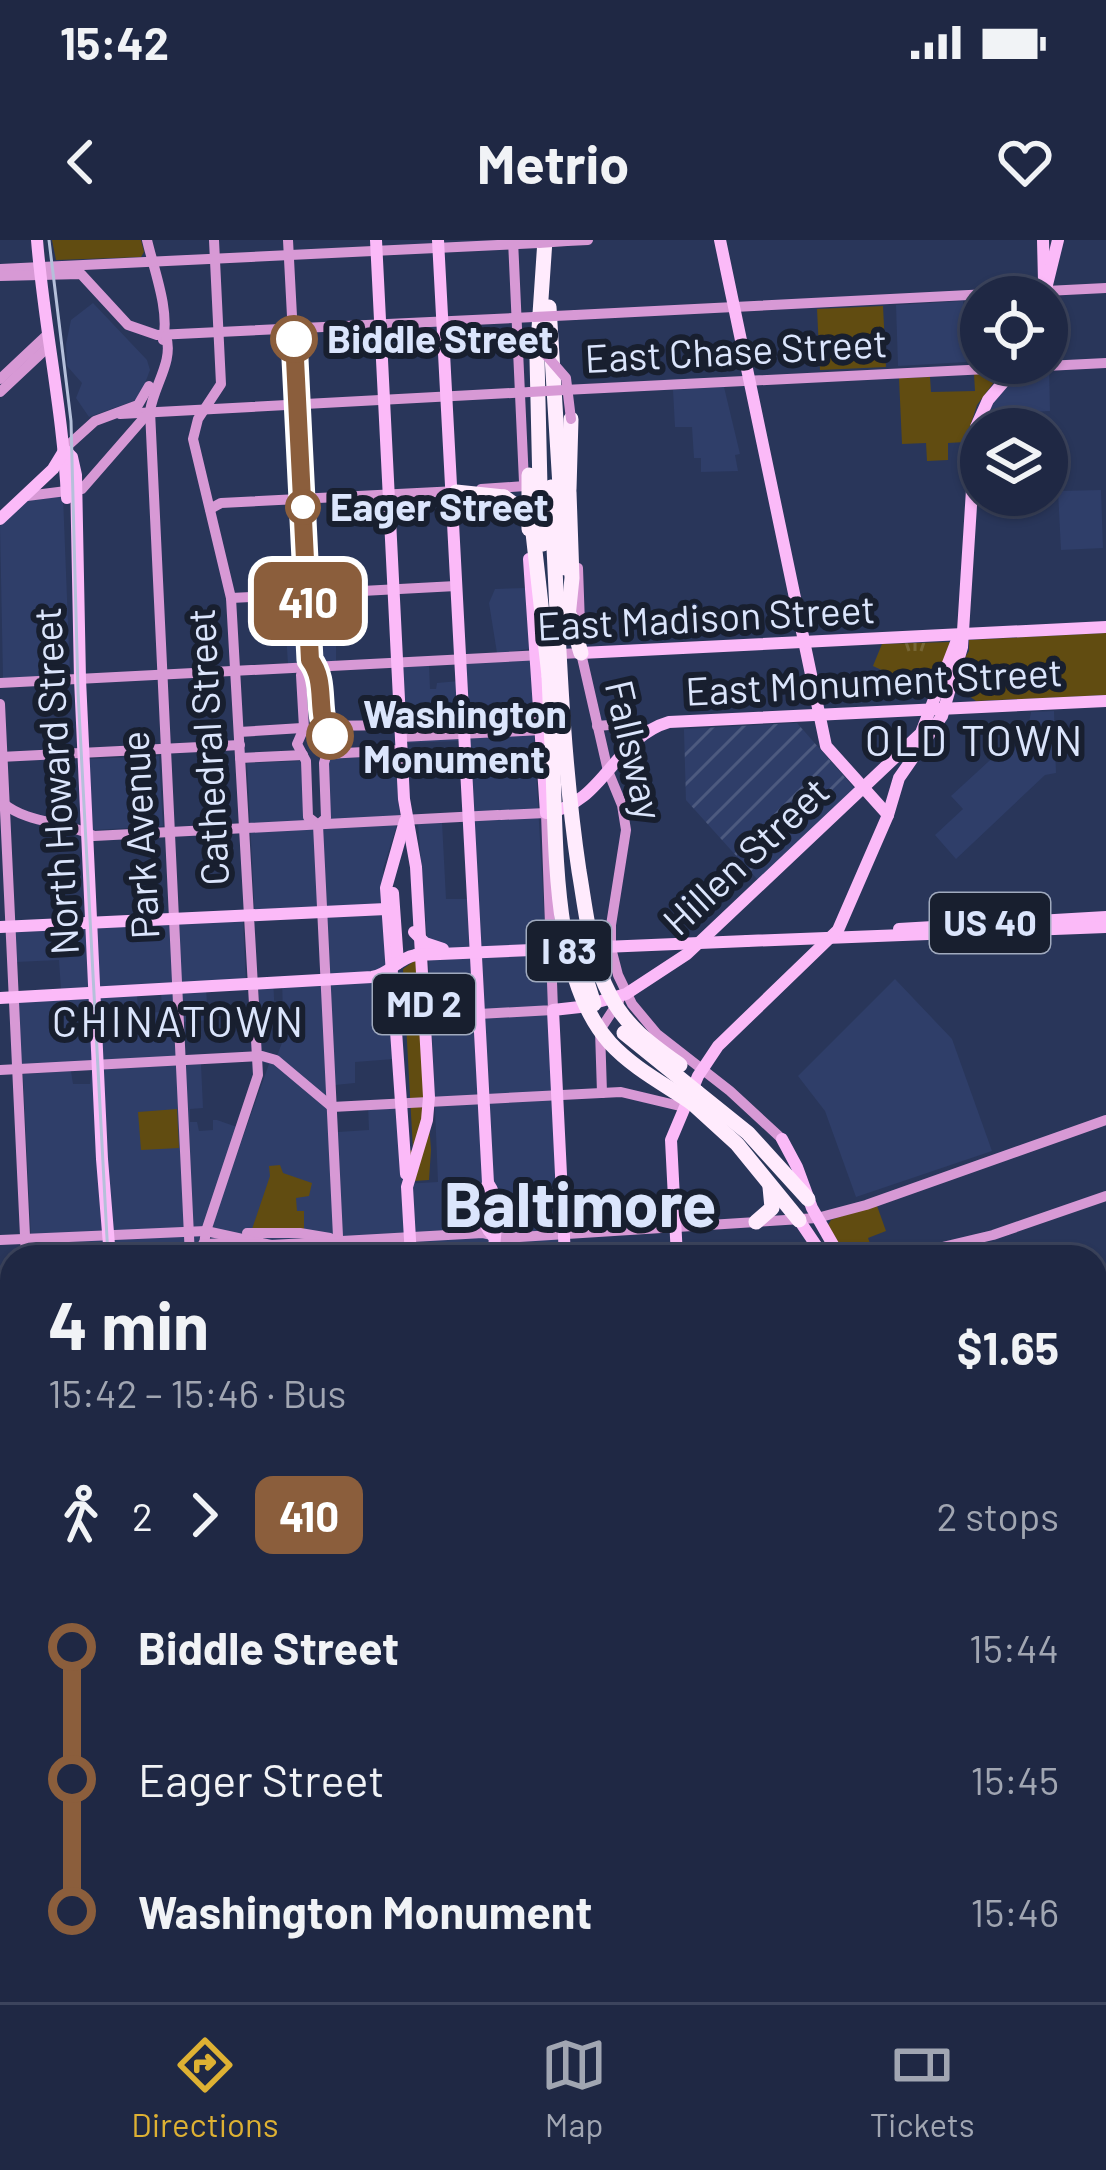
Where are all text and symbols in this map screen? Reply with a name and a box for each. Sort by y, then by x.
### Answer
text: 15:42 [60,15,169,69]
icon: back [48,129,114,195]
icon: heart [992,129,1058,195]
text: Metrio [477,130,629,195]
map controls [960,276,1068,516]
button: locate [960,276,1068,384]
place label: Biddle Street [327,314,553,361]
marker: Biddle Street [272,317,316,361]
street label: East Chase Street [584,318,888,381]
button: layers [960,408,1068,516]
place label: Eager Street [330,482,548,529]
marker: Eager Street [287,491,319,523]
line badge: 410 [239,562,377,640]
text: 410 [278,576,338,626]
street label: East Madison Street [536,584,876,649]
street label: North Howard Street [22,606,87,956]
street label: Cathedral Street [176,607,237,887]
street label: East Monument Street [684,647,1064,714]
street label: Fallsway [597,675,674,824]
place label: Washington Monument [363,689,567,781]
marker: Washington Monument [308,714,352,758]
district label: OLD TOWN [865,714,1085,764]
street label: Park Avenue [110,730,167,940]
street label: Hillen Street [652,766,838,944]
road number: US 40 [930,893,1050,953]
road number: I 83 [527,921,611,981]
road number: MD 2 [373,974,475,1034]
district label: CHINATOWN [52,995,306,1045]
district label: Baltimore [444,1164,716,1240]
text: 4 min [48,1284,209,1363]
text: $1.65 [957,1320,1059,1374]
text: 15:42 – 15:46 · Bus [48,1369,346,1416]
icon: walk [48,1482,114,1548]
icon: forward [171,1482,237,1548]
text: 410 [279,1490,339,1540]
text: 2 [132,1492,153,1539]
text: 2 stops [936,1492,1059,1539]
text: Biddle Street [138,1620,399,1674]
text: 15:44 [969,1624,1059,1671]
text: Eager Street [138,1752,385,1806]
text: 15:45 [971,1756,1059,1803]
text: Washington Monument [138,1884,592,1938]
text: 15:46 [971,1888,1059,1935]
tab: Directions [131,2032,279,2144]
tab: Map [541,2032,607,2144]
tab: Tickets [870,2032,975,2144]

